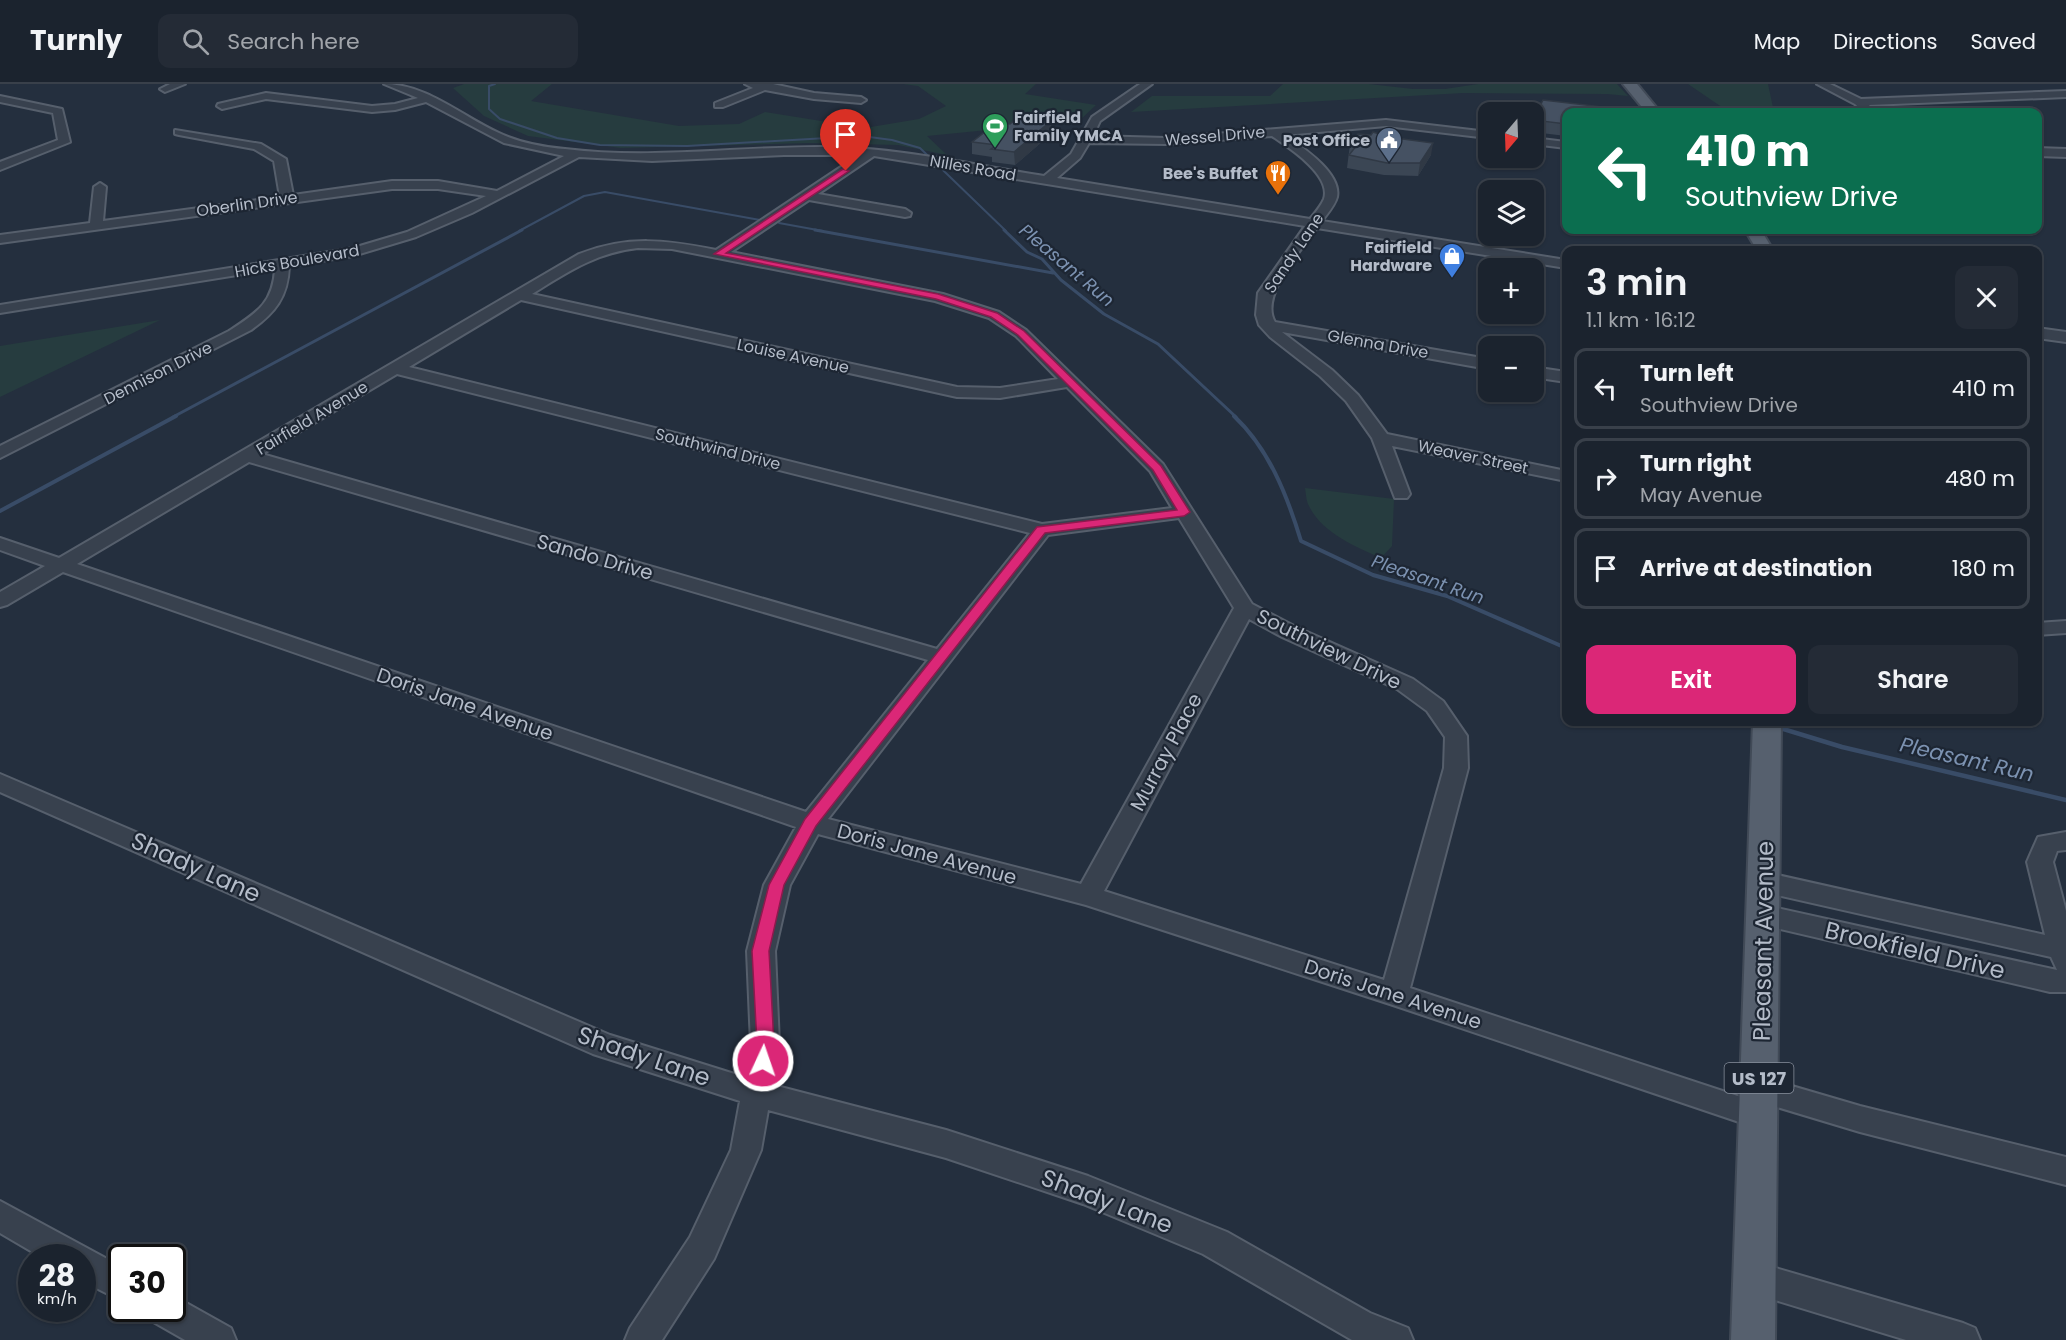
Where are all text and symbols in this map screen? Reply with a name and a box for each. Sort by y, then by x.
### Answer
search box [158,14,578,68]
text: Turnly [30,21,122,60]
icon: search [179,25,212,58]
text: Search here [227,26,360,57]
text: Map [1754,27,1800,56]
text: Directions [1833,27,1937,56]
text: Saved [1970,27,2036,56]
north arrow [1478,102,1544,168]
map controls [1478,102,1544,402]
place label: Fairfield Family YMCA [1014,106,1123,147]
pin [820,109,871,171]
sports icon: Fairfield Family YMCA [980,111,1010,149]
icon: arrive [829,118,862,151]
street label: Wessel Drive [1164,120,1266,152]
text: 410 m [1685,122,1810,181]
public building icon: Post Office [1374,125,1404,163]
place label: Post Office [1283,129,1370,152]
icon: left [1586,132,1664,210]
street label: Nilles Road [928,149,1018,187]
restaurant icon: Bee's Buffet [1263,158,1293,196]
place label: Bee's Buffet [1163,162,1258,185]
text: Southview Drive [1685,178,1898,215]
button: layers [1478,180,1544,246]
street label: Oberlin Drive [195,186,299,222]
street label: Sandy Lane [1259,208,1329,298]
water label: Pleasant Run [1014,218,1120,312]
place label: Fairfield Hardware [1350,236,1432,277]
street label: Hicks Boulevard [233,239,361,283]
shop icon: Fairfield Hardware [1437,241,1467,279]
text: 3 min [1586,257,1688,308]
button: + [1478,258,1544,324]
button: close [1955,266,2018,329]
text: 1.1 km · 16:12 [1586,306,1695,334]
street label: Glenna Drive [1326,324,1430,364]
street label: Louise Avenue [735,333,851,379]
street label: Dennison Drive [100,336,216,410]
button: − [1478,336,1544,402]
text: Turn left [1640,358,1734,389]
icon: left [1589,372,1622,405]
text: 410 m [1952,373,2015,404]
street label: Fairfield Avenue [252,375,372,461]
text: Southview Drive [1640,391,1798,419]
street label: Southwind Drive [653,422,783,476]
street label: Weaver Street [1416,434,1531,480]
text: Turn right [1640,448,1751,479]
icon: right [1589,462,1622,495]
text: 480 m [1945,463,2015,494]
text: May Avenue [1640,481,1762,509]
street label: Sando Drive [534,527,656,587]
water label: Pleasant Run [1369,548,1487,610]
icon: arrive [1589,552,1622,585]
text: Arrive at destination [1640,553,1872,584]
text: 180 m [1952,553,2015,584]
street label: Southview Drive [1252,602,1406,696]
button: Exit [1586,645,1796,714]
button: Share [1808,645,2018,714]
street label: Doris Jane Avenue [373,661,557,747]
street label: Murray Place [1123,688,1209,816]
water label: Pleasant Run [1897,729,2037,789]
street label: Doris Jane Avenue [834,817,1020,891]
street label: Shady Lane [126,824,266,910]
street label: Pleasant Avenue [1745,841,1781,1041]
street label: Brookfield Drive [1822,913,2008,987]
street label: Doris Jane Avenue [1301,952,1485,1036]
street label: Shady Lane [573,1018,715,1094]
position arrow [731,1029,795,1093]
road number: US 127 [1724,1063,1794,1093]
street label: Shady Lane [1036,1161,1178,1241]
speed limit sign: 30 [108,1244,186,1322]
text: 28 [39,1254,75,1297]
text: km/h [37,1288,77,1309]

